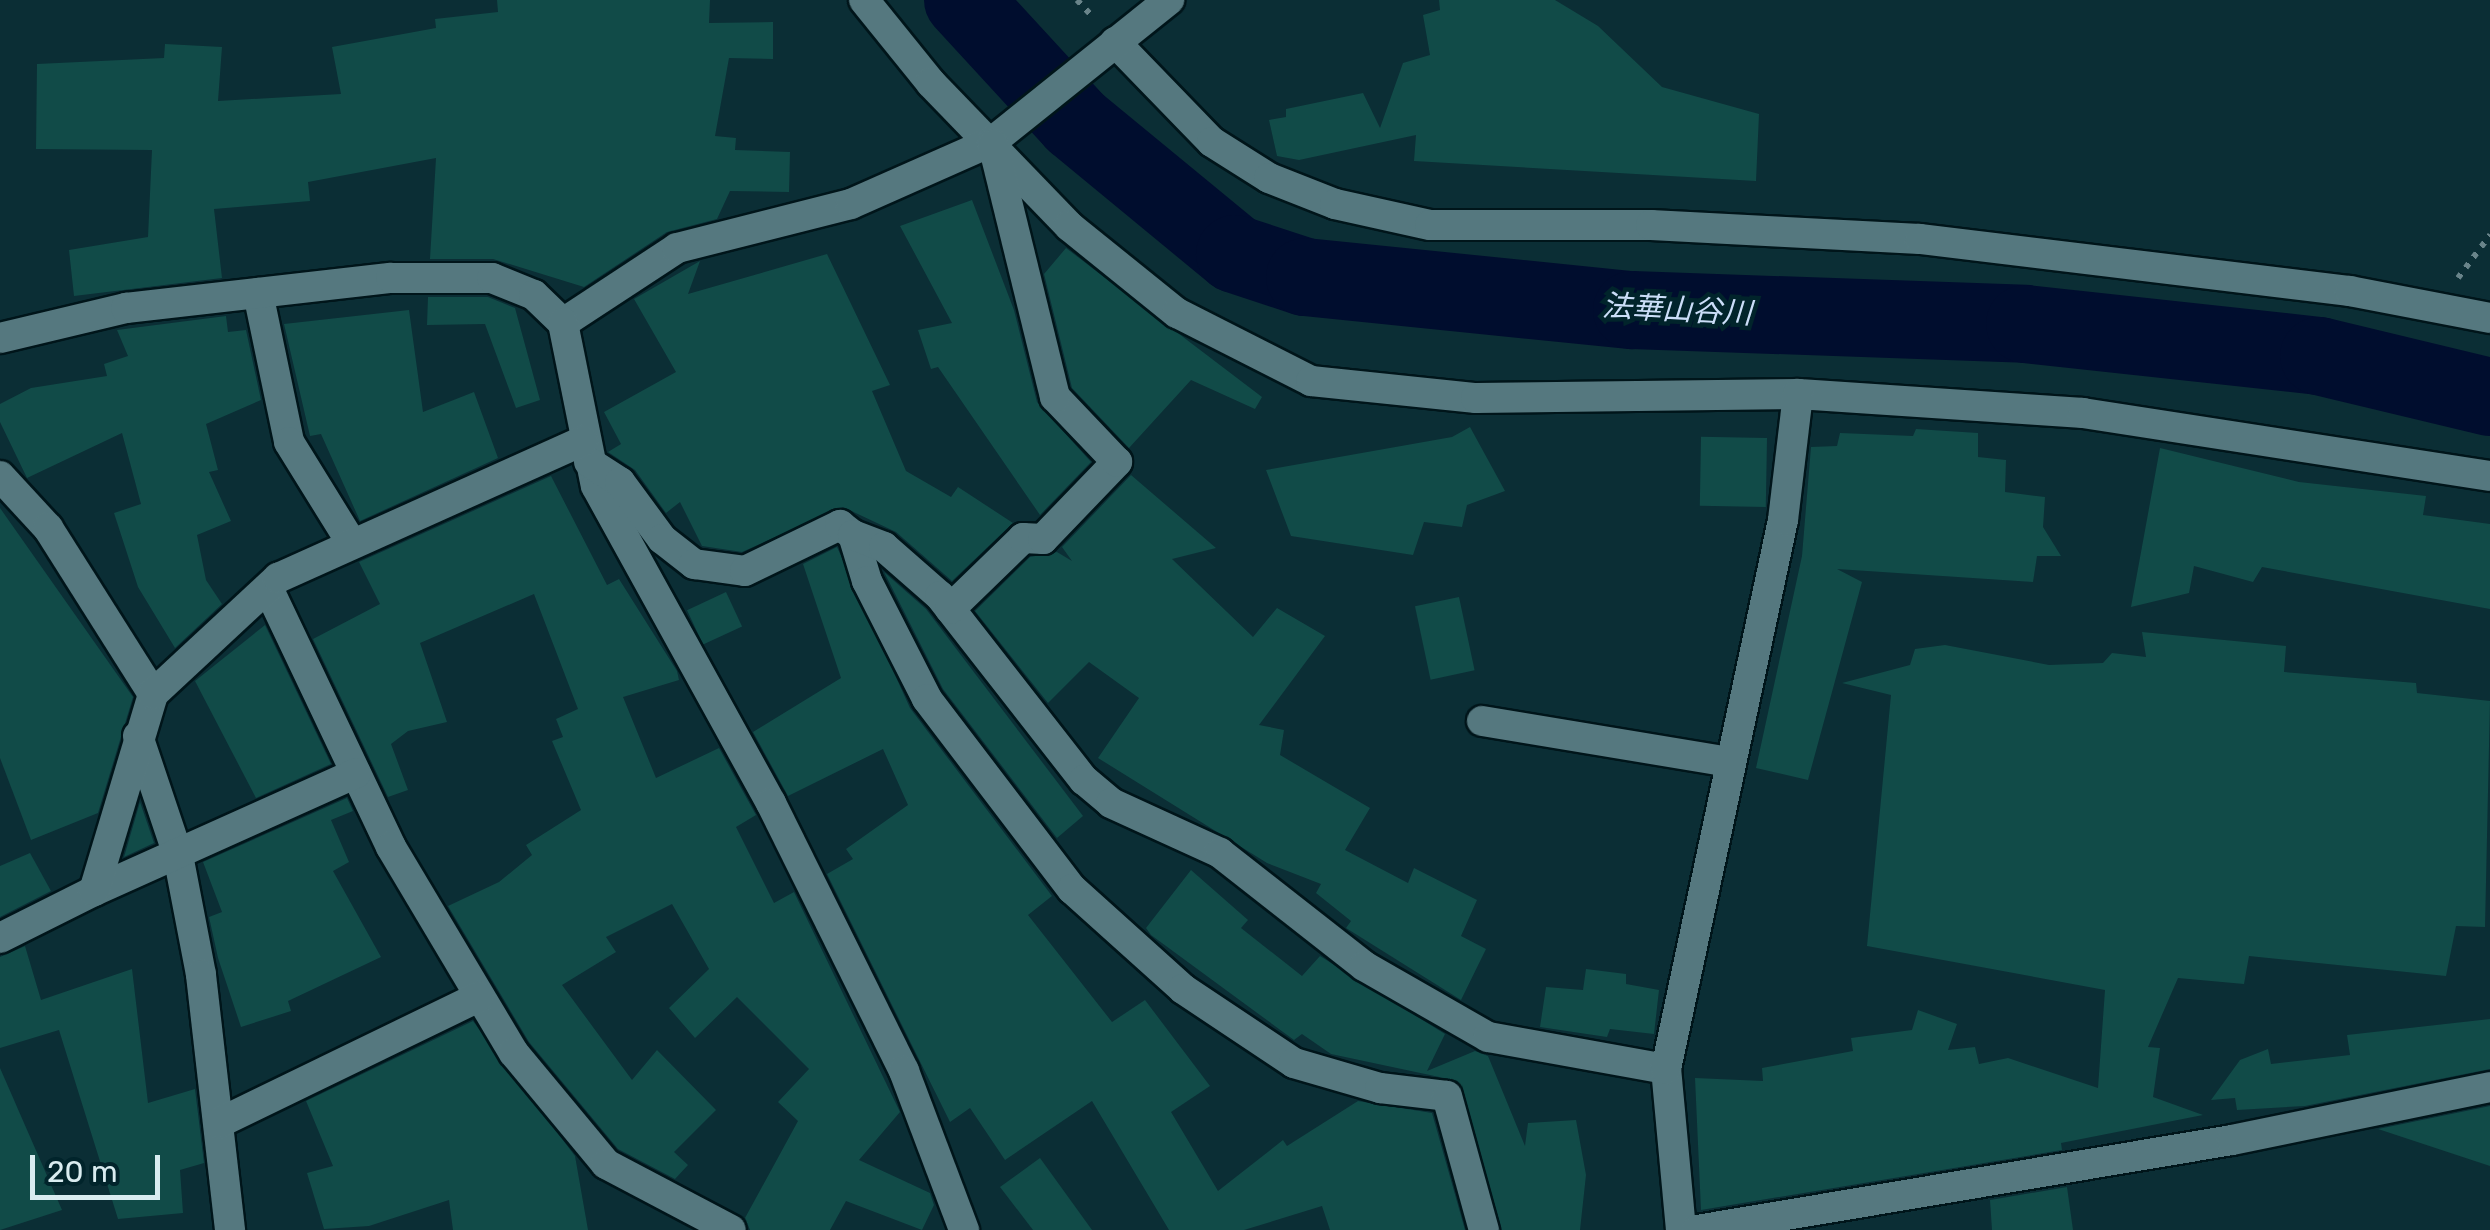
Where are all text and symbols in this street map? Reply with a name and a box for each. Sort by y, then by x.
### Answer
water label: 法華山谷川 [1601,288,1753,332]
scale bar [35,1135,165,1197]
text: 20 m [47,1154,118,1190]

